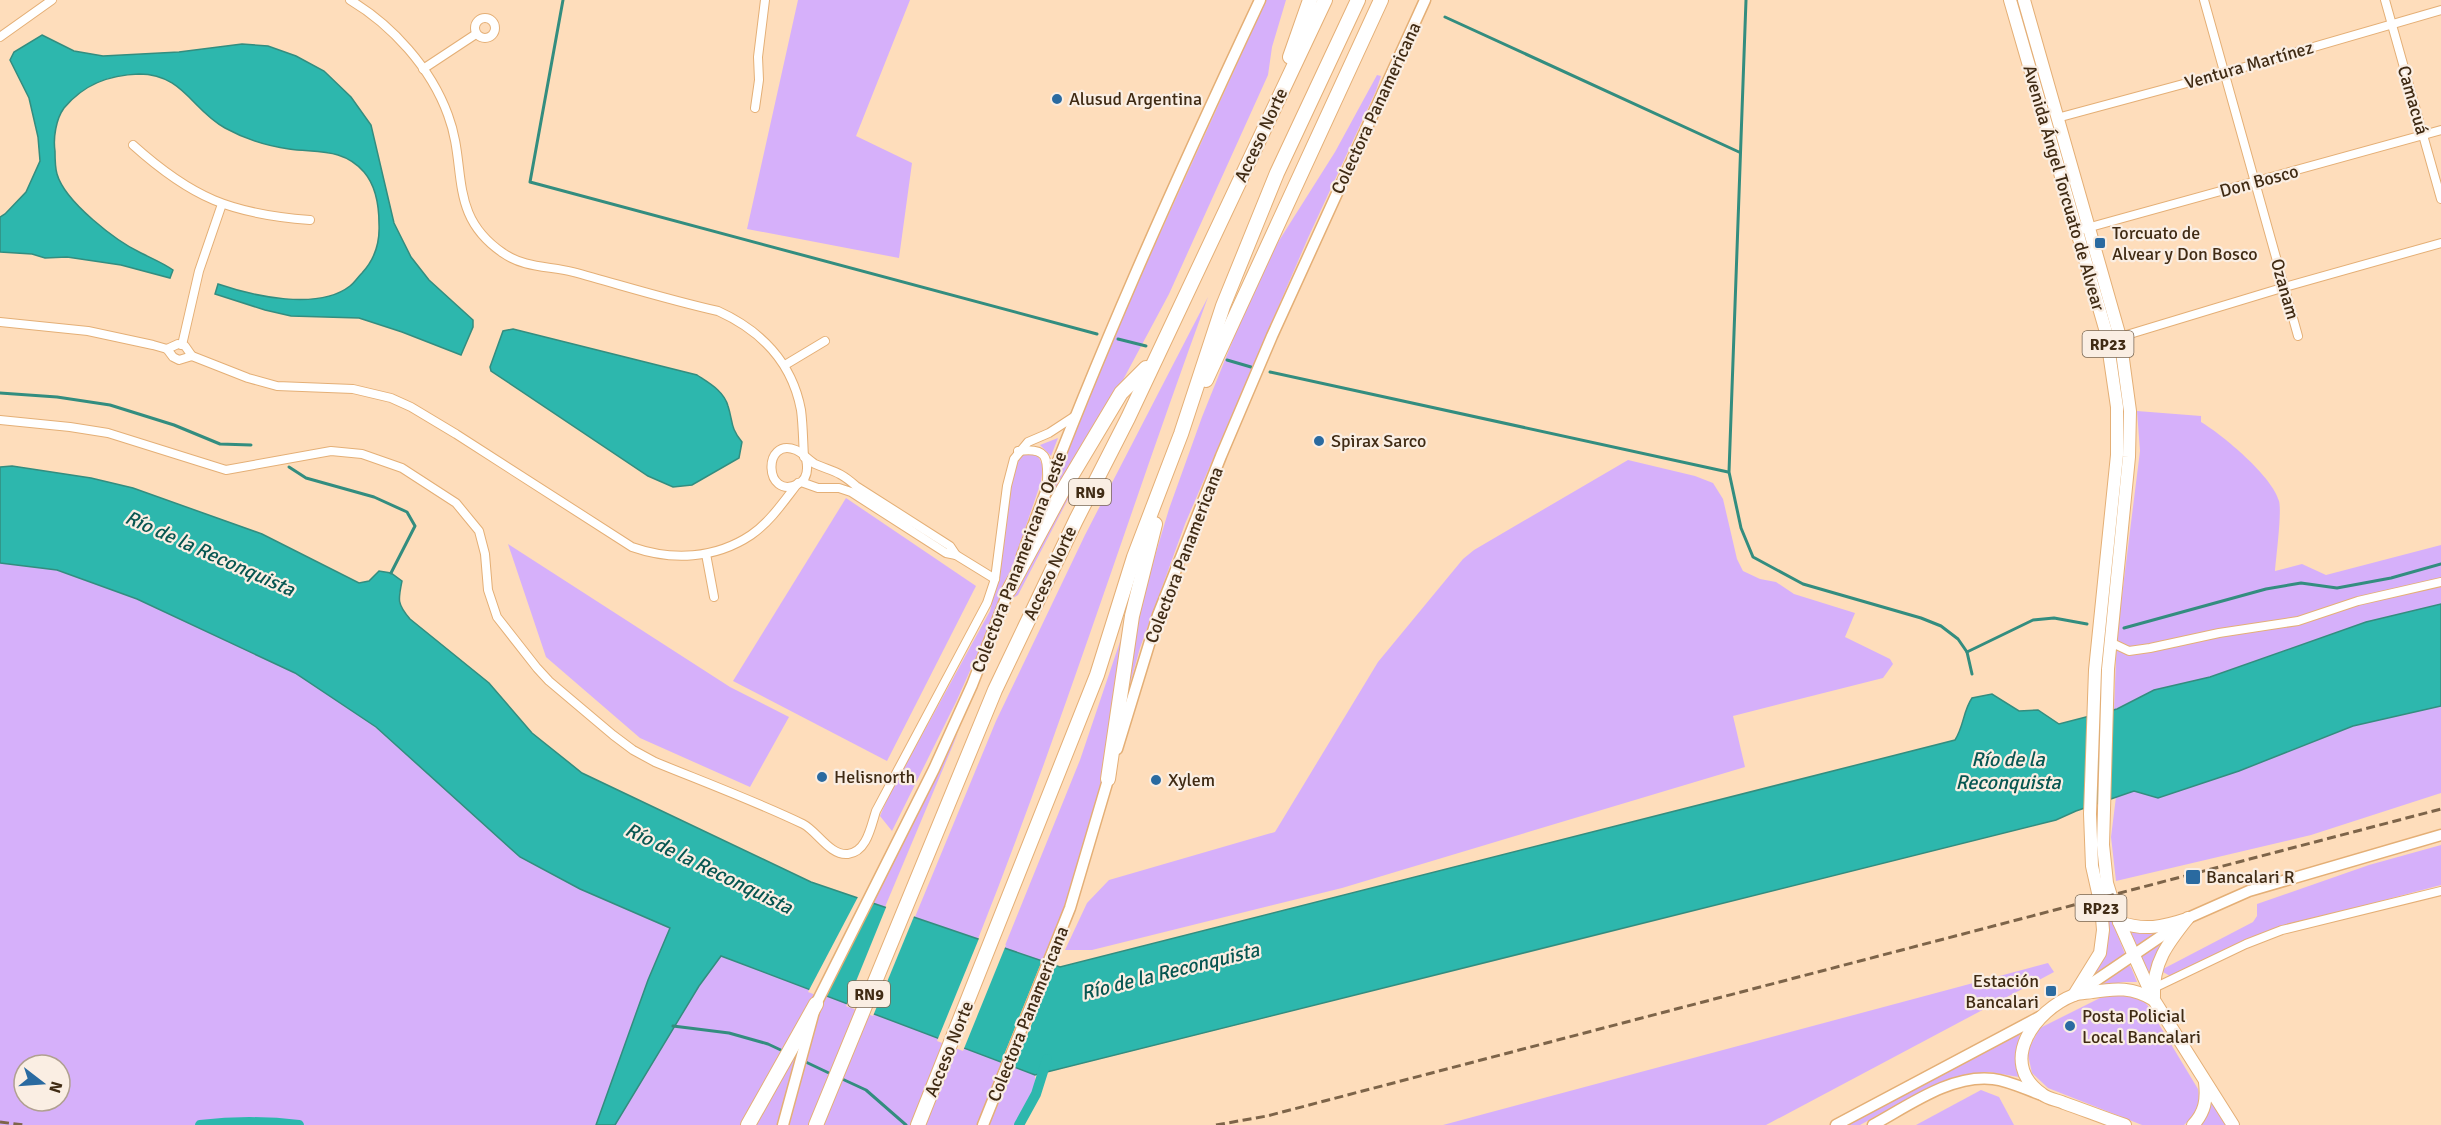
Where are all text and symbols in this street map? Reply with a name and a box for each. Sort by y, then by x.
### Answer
street label: Colectora Panamericana [1326,18,1426,198]
street label: Ventura Martínez [2182,36,2316,94]
street label: Avenida Ángel Torcuato de Alvear [2018,63,2110,314]
street label: Camacuá [2393,63,2433,137]
street label: Acceso Norte [1230,84,1292,186]
place label: Alusud Argentina [1069,88,1202,110]
marker: Alusud Argentina [1050,92,1064,106]
street label: Don Bosco [2217,160,2301,202]
place label: Torcuato de Alvear y Don Bosco [2112,222,2258,265]
marker: Torcuato de Alvear y Don Bosco [2093,236,2107,250]
street label: Ozanam [2266,256,2304,322]
road number: RP23 [2082,331,2134,357]
place label: Spirax Sarco [1331,430,1426,452]
marker: Spirax Sarco [1312,434,1326,448]
street label: Colectora Panamericana Oeste [967,448,1071,676]
street label: Colectora Panamericana [1140,464,1228,646]
road number: RN9 [1069,479,1111,505]
water label: Río de la Reconquista [121,505,299,602]
street label: Acceso Norte [1019,522,1081,624]
water label: Río de la Reconquista [1955,747,2061,795]
place label: Helisnorth [834,766,915,788]
place label: Xylem [1168,769,1215,791]
marker: Helisnorth [815,770,829,784]
marker: Xylem [1149,773,1163,787]
water label: Río de la Reconquista [621,817,797,920]
place label: Bancalari R [2206,866,2295,888]
marker: Bancalari R [2184,868,2202,886]
road number: RP23 [2076,895,2126,921]
street label: Colectora Panamericana [983,923,1073,1105]
water label: Río de la Reconquista [1078,937,1263,1006]
place label: Estación Bancalari [1965,970,2039,1013]
road number: RN9 [848,981,890,1007]
marker: Estación Bancalari [2044,984,2058,998]
street label: Acceso Norte [920,998,978,1100]
place label: Posta Policial Local Bancalari [2082,1005,2201,1048]
marker: Posta Policial Local Bancalari [2063,1019,2077,1033]
north arrow [12,1053,72,1113]
text: N [44,1079,67,1095]

